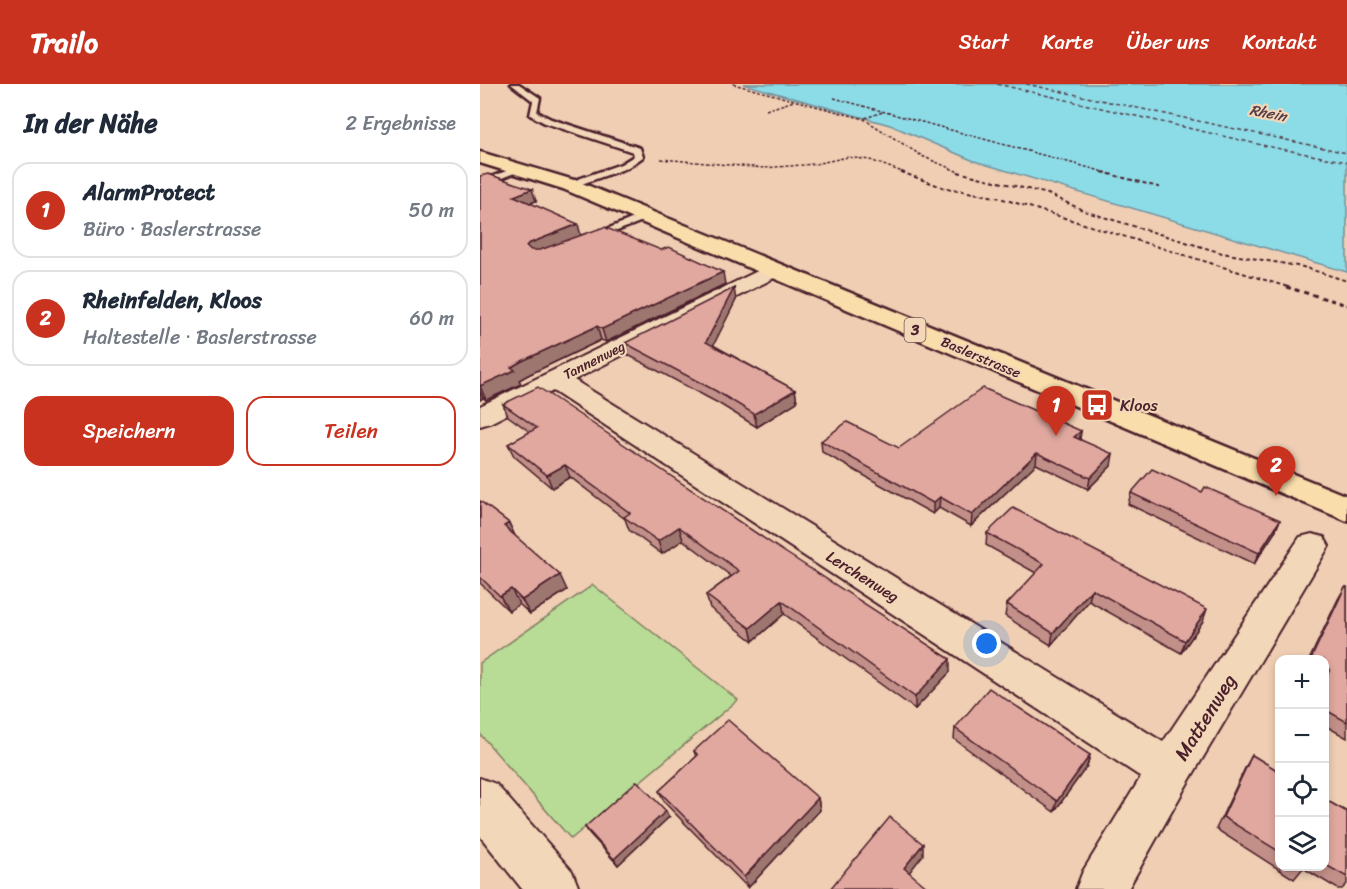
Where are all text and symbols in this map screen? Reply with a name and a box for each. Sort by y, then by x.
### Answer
text: Trailo [30,18,98,67]
text: Start [959,23,1009,61]
text: Karte [1042,23,1094,61]
text: Über uns [1127,23,1209,61]
text: Kontakt [1242,23,1317,61]
water label: Rhein [1247,97,1290,130]
text: In der Nähe [24,100,158,146]
text: 2 Ergebnisse [346,106,456,141]
text: AlarmProtect [83,173,215,212]
text: 1 [41,193,50,228]
text: 50 m [409,193,454,228]
text: Büro · Baslerstrasse [83,212,261,247]
text: Rheinfelden, Kloos [83,281,262,320]
text: 2 [40,301,51,336]
text: 60 m [409,301,454,336]
road number: 3 [904,318,926,342]
text: Haltestelle · Baslerstrasse [83,320,317,355]
street label: Baslerstrasse [937,329,1025,386]
street label: Tannenweg [559,334,630,387]
pin: 1 [1036,386,1076,436]
bus stop icon: Kloos [1079,387,1115,423]
place label: Kloos [1120,391,1159,420]
button: Speichern [24,396,234,466]
button: Teilen [246,396,456,466]
pin: 2 [1256,446,1296,496]
street label: Lerchenweg [820,542,905,611]
your location [972,629,1001,658]
map controls [1275,655,1329,871]
button: + [1275,655,1329,709]
street label: Mattenweg [1165,667,1246,768]
button: − [1275,709,1329,763]
button: locate [1275,763,1329,817]
button: layers [1275,817,1329,871]

